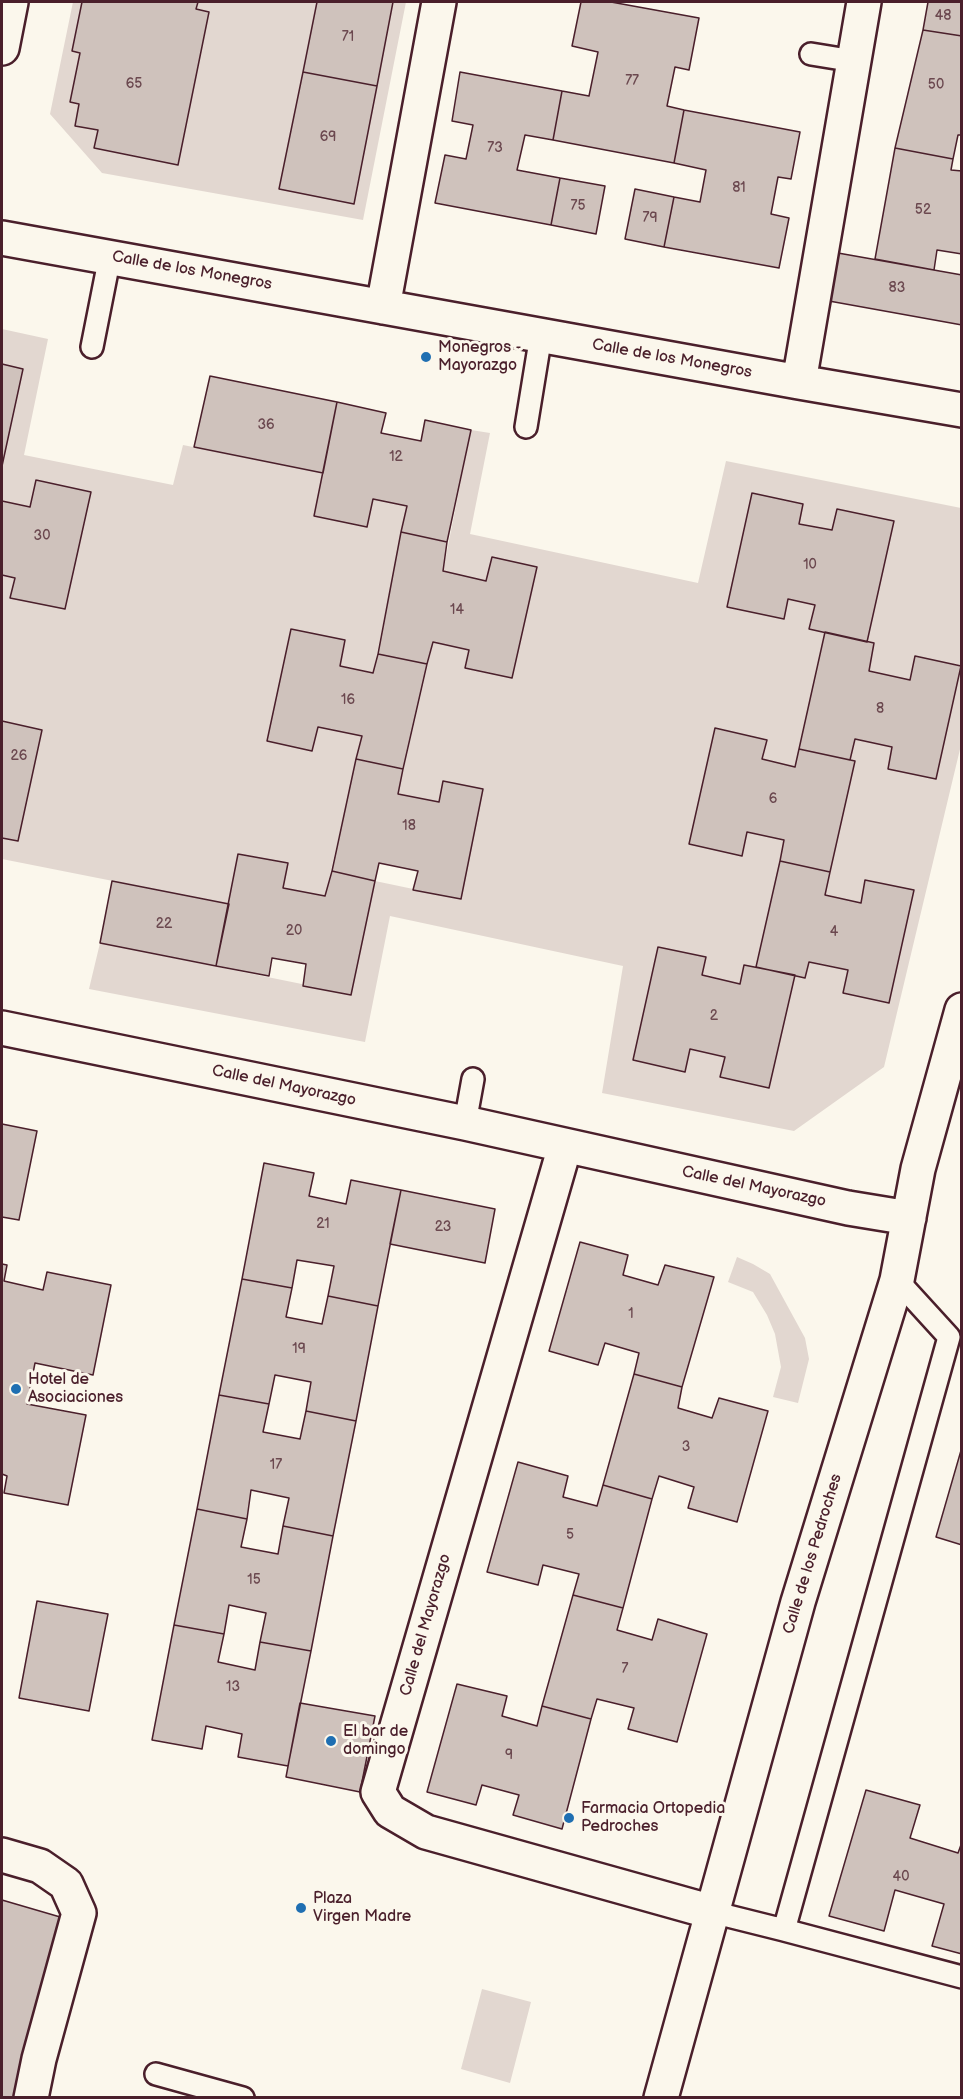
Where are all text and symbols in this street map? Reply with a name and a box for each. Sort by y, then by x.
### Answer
house number: 48 [935,8,951,24]
house number: 71 [342,29,354,45]
house number: 77 [625,73,639,89]
house number: 65 [126,76,142,92]
house number: 50 [928,77,944,93]
house number: 69 [320,129,336,145]
house number: 73 [487,140,503,156]
house number: 81 [732,180,746,196]
house number: 75 [571,198,585,214]
house number: 52 [915,202,931,218]
house number: 79 [643,210,657,226]
street label: Calle de los Monegros [111,247,273,295]
house number: 83 [889,280,905,296]
street label: Calle de los Monegros [591,335,753,383]
place label: Monegros - Mayorazgo [438,338,521,376]
marker: Monegros - Mayorazgo [419,350,433,364]
house number: 36 [257,417,275,433]
house number: 12 [389,449,403,465]
house number: 30 [34,528,50,544]
house number: 10 [803,557,817,573]
house number: 14 [450,602,464,618]
house number: 16 [341,692,355,708]
house number: 8 [876,701,884,717]
house number: 26 [11,748,27,764]
house number: 6 [769,791,777,807]
house number: 18 [402,818,416,834]
house number: 22 [156,916,172,932]
house number: 20 [286,923,302,939]
house number: 4 [830,924,838,940]
house number: 2 [710,1008,718,1024]
street label: Calle del Mayorazgo [210,1061,358,1111]
street label: Calle del Mayorazgo [680,1162,828,1212]
house number: 21 [316,1216,330,1232]
house number: 23 [435,1219,451,1235]
house number: 1 [628,1306,634,1322]
house number: 19 [292,1341,306,1357]
place label: Hotel de Asociaciones [28,1370,123,1408]
marker: Hotel de Asociaciones [9,1382,23,1396]
house number: 3 [682,1439,690,1455]
house number: 17 [270,1457,282,1473]
street label: Calle de los Pedroches [779,1472,847,1636]
house number: 5 [566,1527,574,1543]
street label: Calle del Mayorazgo [397,1552,455,1698]
house number: 15 [247,1572,261,1588]
house number: 7 [622,1661,628,1677]
house number: 13 [226,1679,240,1695]
place label: El bar de domingo [343,1722,408,1760]
marker: El bar de domingo [324,1734,338,1748]
house number: 9 [505,1747,513,1763]
place label: Farmacia Ortopedia Pedroches [581,1799,725,1837]
marker: Farmacia Ortopedia Pedroches [562,1811,576,1825]
house number: 40 [893,1869,909,1885]
place label: Plaza Virgen Madre [313,1889,411,1927]
marker: Plaza Virgen Madre [294,1901,308,1915]

